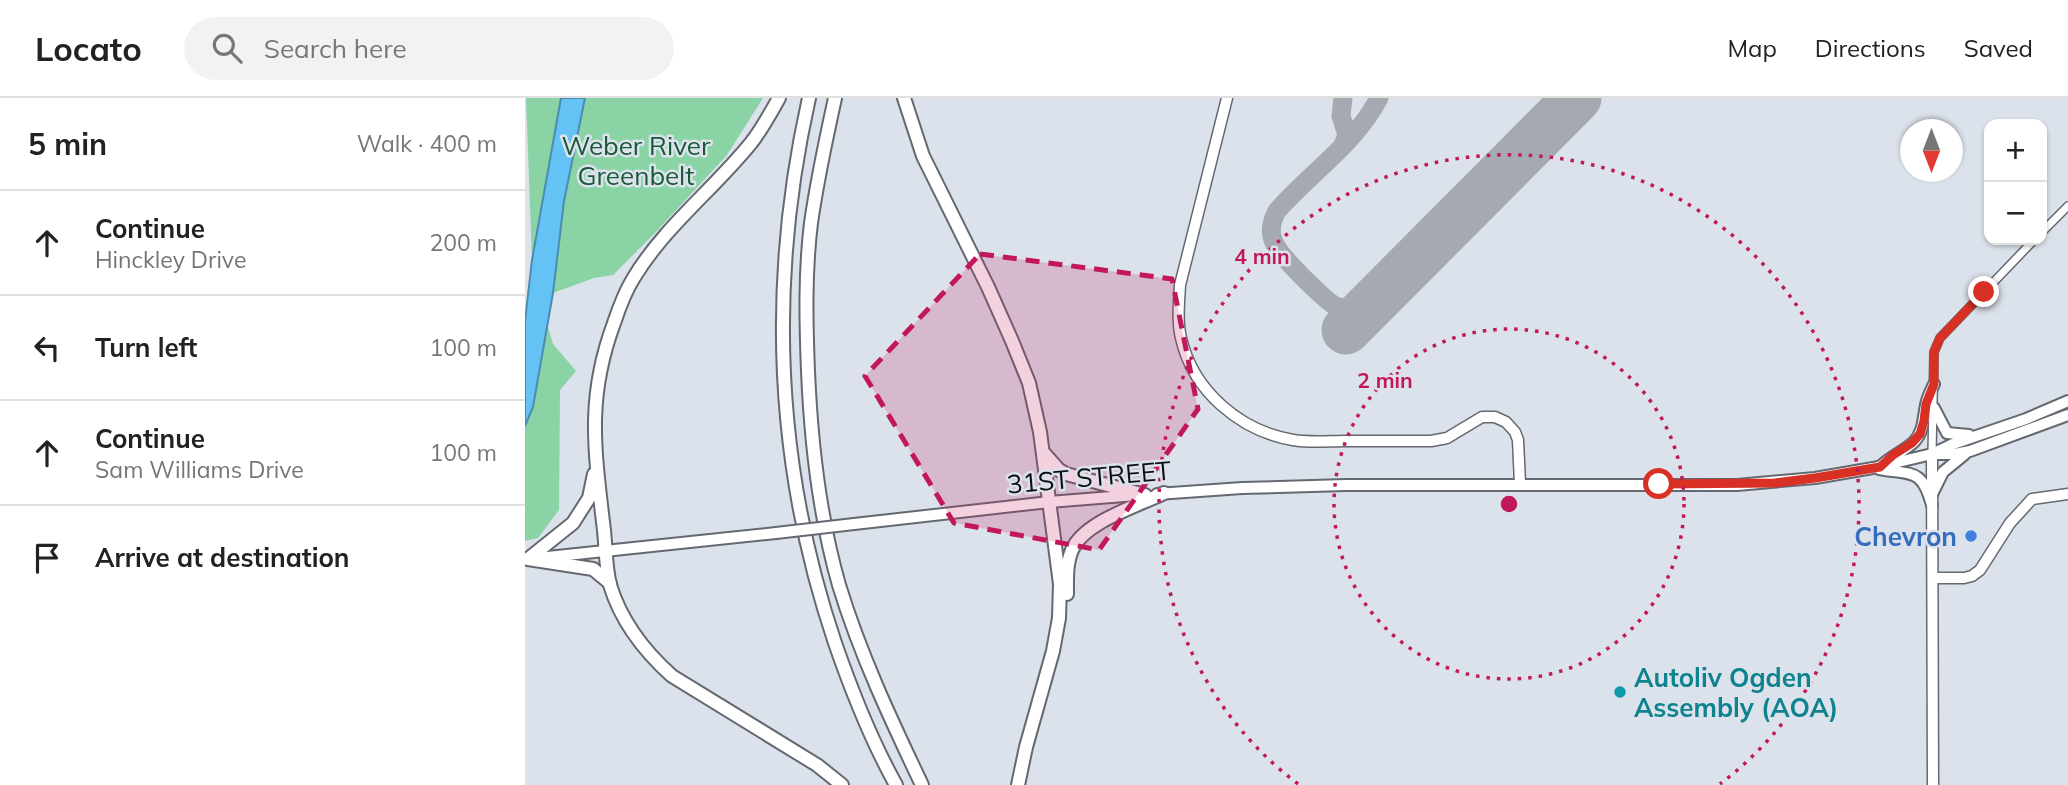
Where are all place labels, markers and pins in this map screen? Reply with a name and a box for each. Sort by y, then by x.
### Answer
centre of rings [1497,492,1521,516]
place label: Chevron [1854,520,1957,553]
marker: Chevron [1963,528,1979,544]
place label: Autoliv Ogden Assembly (AOA) [1634,661,1838,724]
marker: Autoliv Ogden Assembly (AOA) [1612,684,1628,700]

